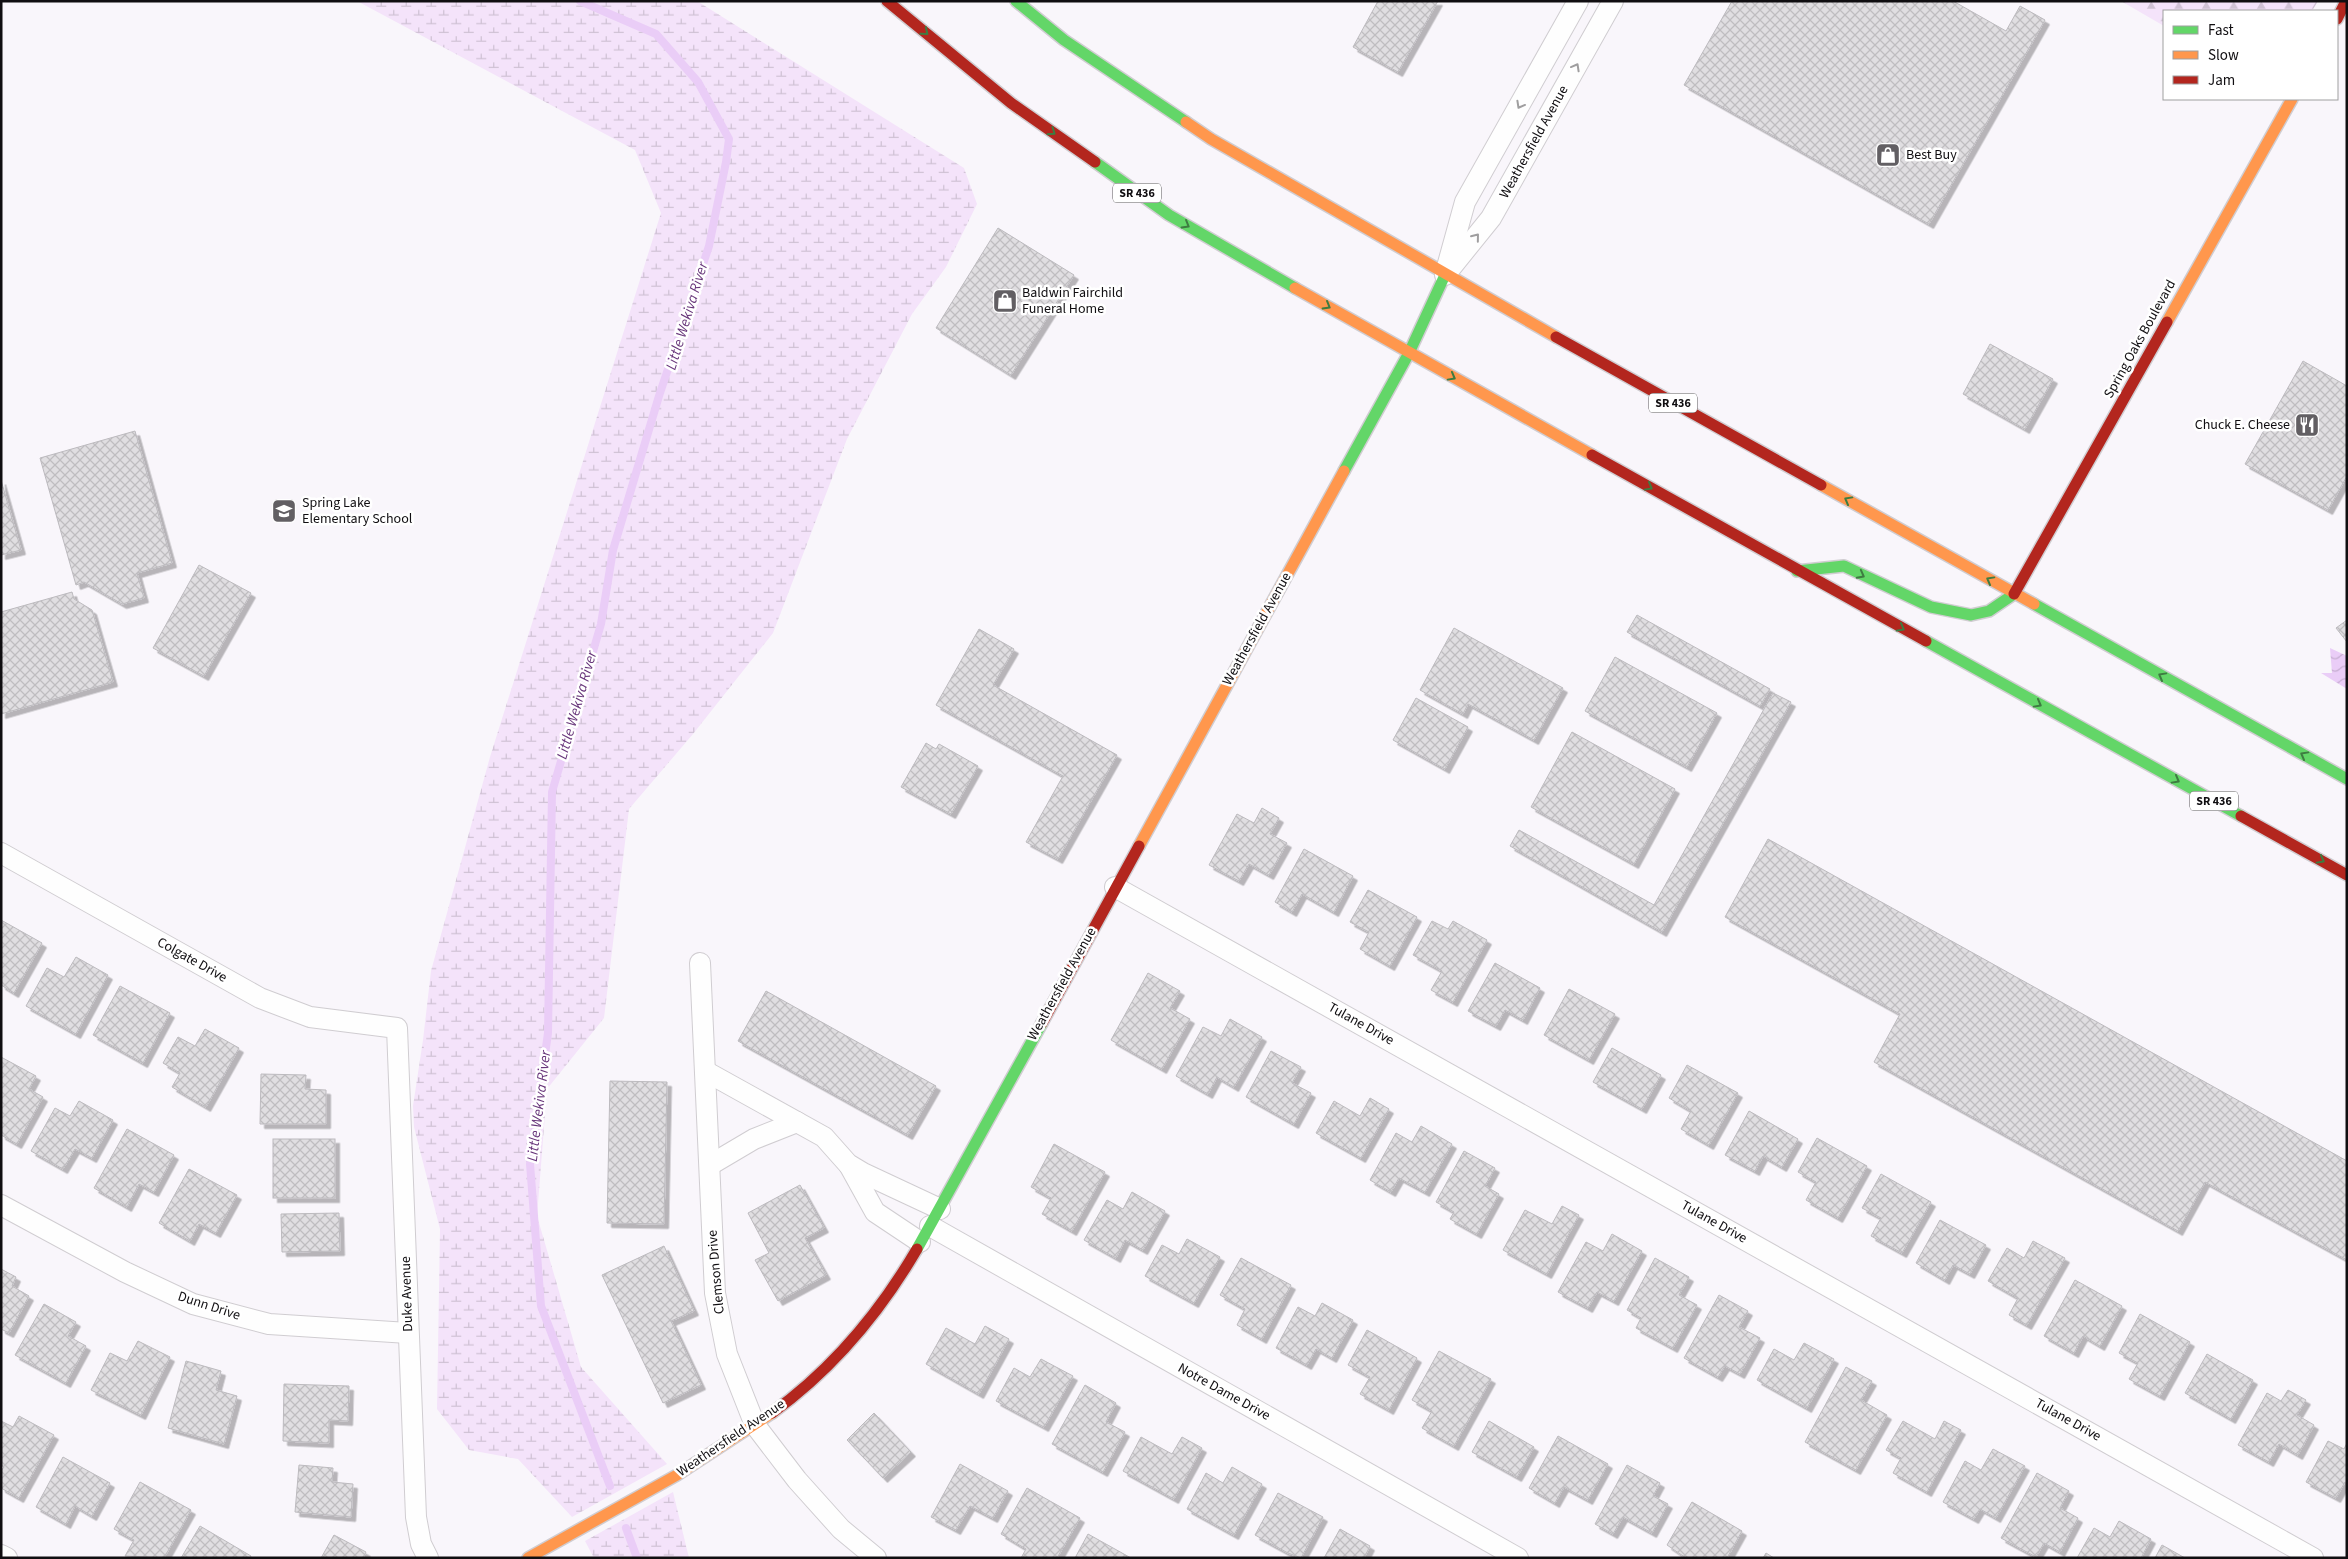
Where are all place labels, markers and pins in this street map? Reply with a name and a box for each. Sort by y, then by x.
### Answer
shop icon: Best Buy [1875,142,1901,168]
place label: Best Buy [1906,145,1957,165]
place label: Baldwin Fairchild Funeral Home [1022,283,1123,319]
shop icon: Baldwin Fairchild Funeral Home [992,288,1018,314]
restaurant icon: Chuck E. Cheese [2294,412,2320,438]
place label: Chuck E. Cheese [2195,415,2290,435]
place label: Spring Lake Elementary School [302,493,413,529]
school or university icon: Spring Lake Elementary School [271,498,297,524]

